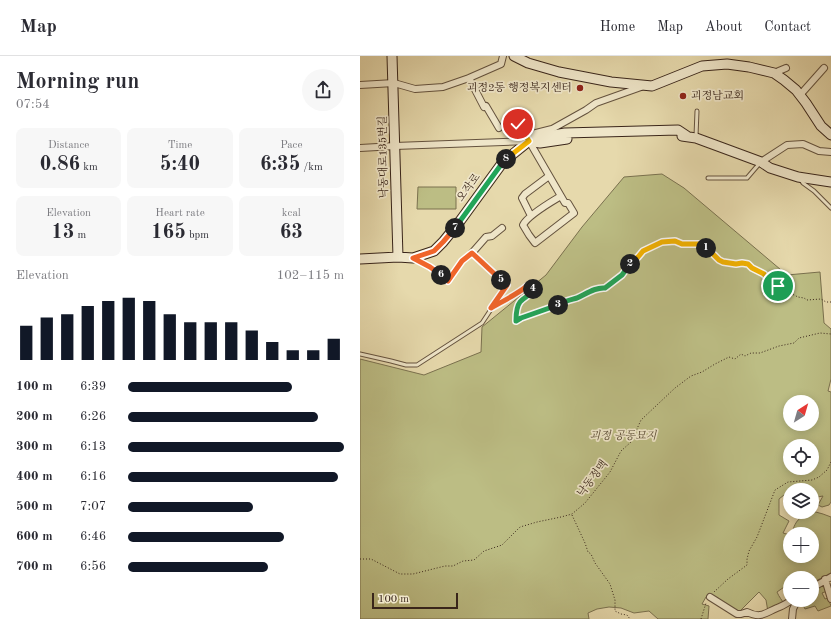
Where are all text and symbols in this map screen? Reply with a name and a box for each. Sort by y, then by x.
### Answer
text: Map [20,18,57,37]
text: Home [600,20,635,34]
text: Map [657,20,683,34]
text: About [705,20,742,34]
text: Contact [764,20,811,34]
button: share [302,69,344,111]
text: Morning run [16,71,139,93]
place label: 괴정2동 행정복지센터 [467,81,572,94]
marker: 괴정2동 행정복지센터 [575,83,585,93]
place label: 괴정남교회 [691,90,744,102]
marker: 괴정남교회 [678,91,688,101]
text: 07:54 [16,98,50,111]
pin [501,107,535,141]
icon: check [507,113,529,135]
street label: 낙동대로135번길 [377,115,390,199]
text: Distance [48,140,89,151]
text: Time [168,140,192,151]
text: Pace [280,140,302,151]
pin: 8 [496,149,516,169]
text: 8 [503,153,509,164]
text: 0.86 [40,155,80,175]
text: 5:40 [160,155,200,175]
text: 6:35 [260,155,300,175]
text: km [80,162,98,173]
text: /km [300,162,323,173]
street label: 오작로 [454,171,483,204]
text: Elevation [46,208,91,219]
text: Heart rate [155,208,205,219]
text: kcal [282,208,301,219]
pin: 7 [445,218,465,238]
text: 7 [452,222,458,233]
text: 13 [51,223,74,243]
text: 165 [151,223,186,243]
text: 63 [280,223,303,243]
text: m [74,230,86,241]
text: bpm [186,230,209,241]
pin: 1 [696,238,716,258]
text: 1 [703,242,709,253]
pin: 2 [620,254,640,274]
text: 2 [627,258,633,269]
pin: 6 [431,265,451,285]
text: Elevation [16,269,69,282]
text: 102–115 m [277,269,344,282]
text: 6 [438,269,444,280]
pin [761,269,795,303]
pin: 5 [491,270,511,290]
text: 5 [498,274,504,285]
icon: arrive [767,275,789,297]
pin: 4 [523,279,543,299]
text: 4 [530,283,536,294]
pin: 3 [548,295,568,315]
text: 3 [555,299,561,310]
text: 100 m [16,380,53,393]
text: 6:39 [80,380,106,393]
north arrow [783,395,819,431]
map controls [783,395,819,607]
text: 200 m [16,410,53,423]
text: 6:26 [80,410,106,423]
park label: 괴정 공동묘지 [590,429,658,442]
button: locate [783,439,819,475]
text: 300 m [16,440,53,453]
text: 6:13 [80,440,106,453]
street label: 낙동정맥 [575,458,610,499]
text: 400 m [16,470,53,483]
text: 6:16 [80,470,106,483]
button: layers [783,483,819,519]
text: 500 m [16,500,53,513]
text: 7:07 [80,500,106,513]
button: + [783,527,819,563]
text: 600 m [16,530,53,543]
text: 6:46 [80,530,106,543]
text: 700 m [16,560,53,573]
text: 6:56 [80,560,106,573]
button: − [783,571,819,607]
scale bar [372,591,458,610]
text: 100 m [378,594,409,605]

